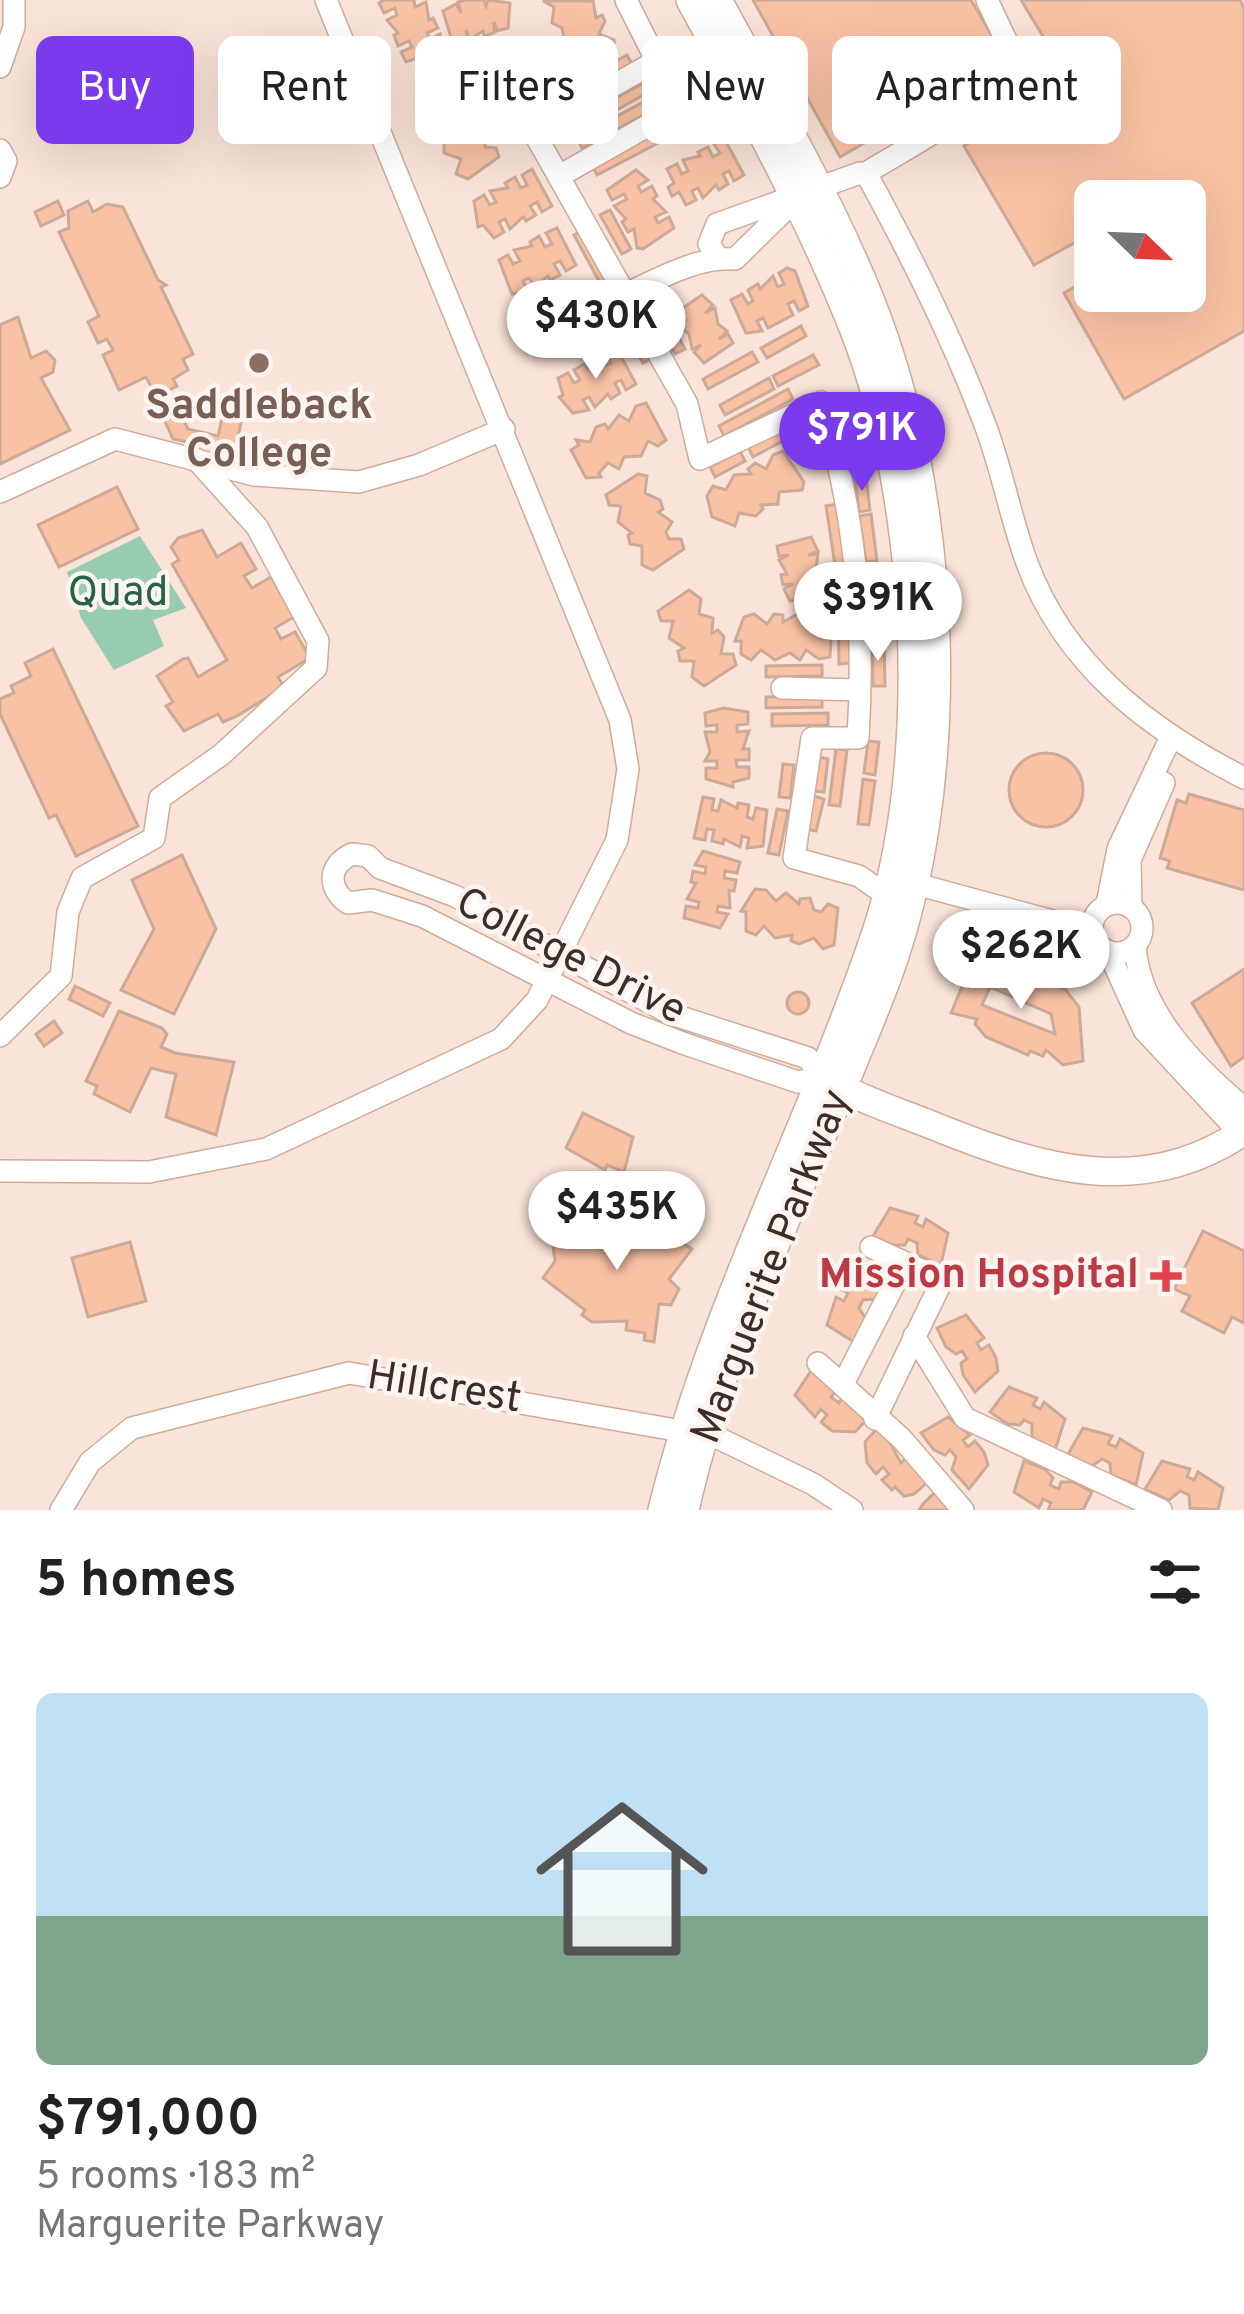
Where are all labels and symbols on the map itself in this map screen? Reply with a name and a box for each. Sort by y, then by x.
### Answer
north arrow [1074,180,1206,312]
pin: $430K [512,280,680,382]
marker: Saddleback College [246,350,272,376]
place label: Saddleback College [145,381,373,482]
pin: $791K [778,392,946,494]
pin: $391K [794,562,962,664]
park label: Quad [68,568,168,621]
street label: College Drive [446,877,694,1039]
pin: $262K [937,910,1105,1012]
street label: Marguerite Parkway [681,1082,865,1452]
pin: $435K [533,1171,701,1273]
place label: Mission Hospital [819,1250,1139,1303]
marker: Mission Hospital [1150,1260,1182,1292]
street label: Hillcrest [363,1351,525,1427]

